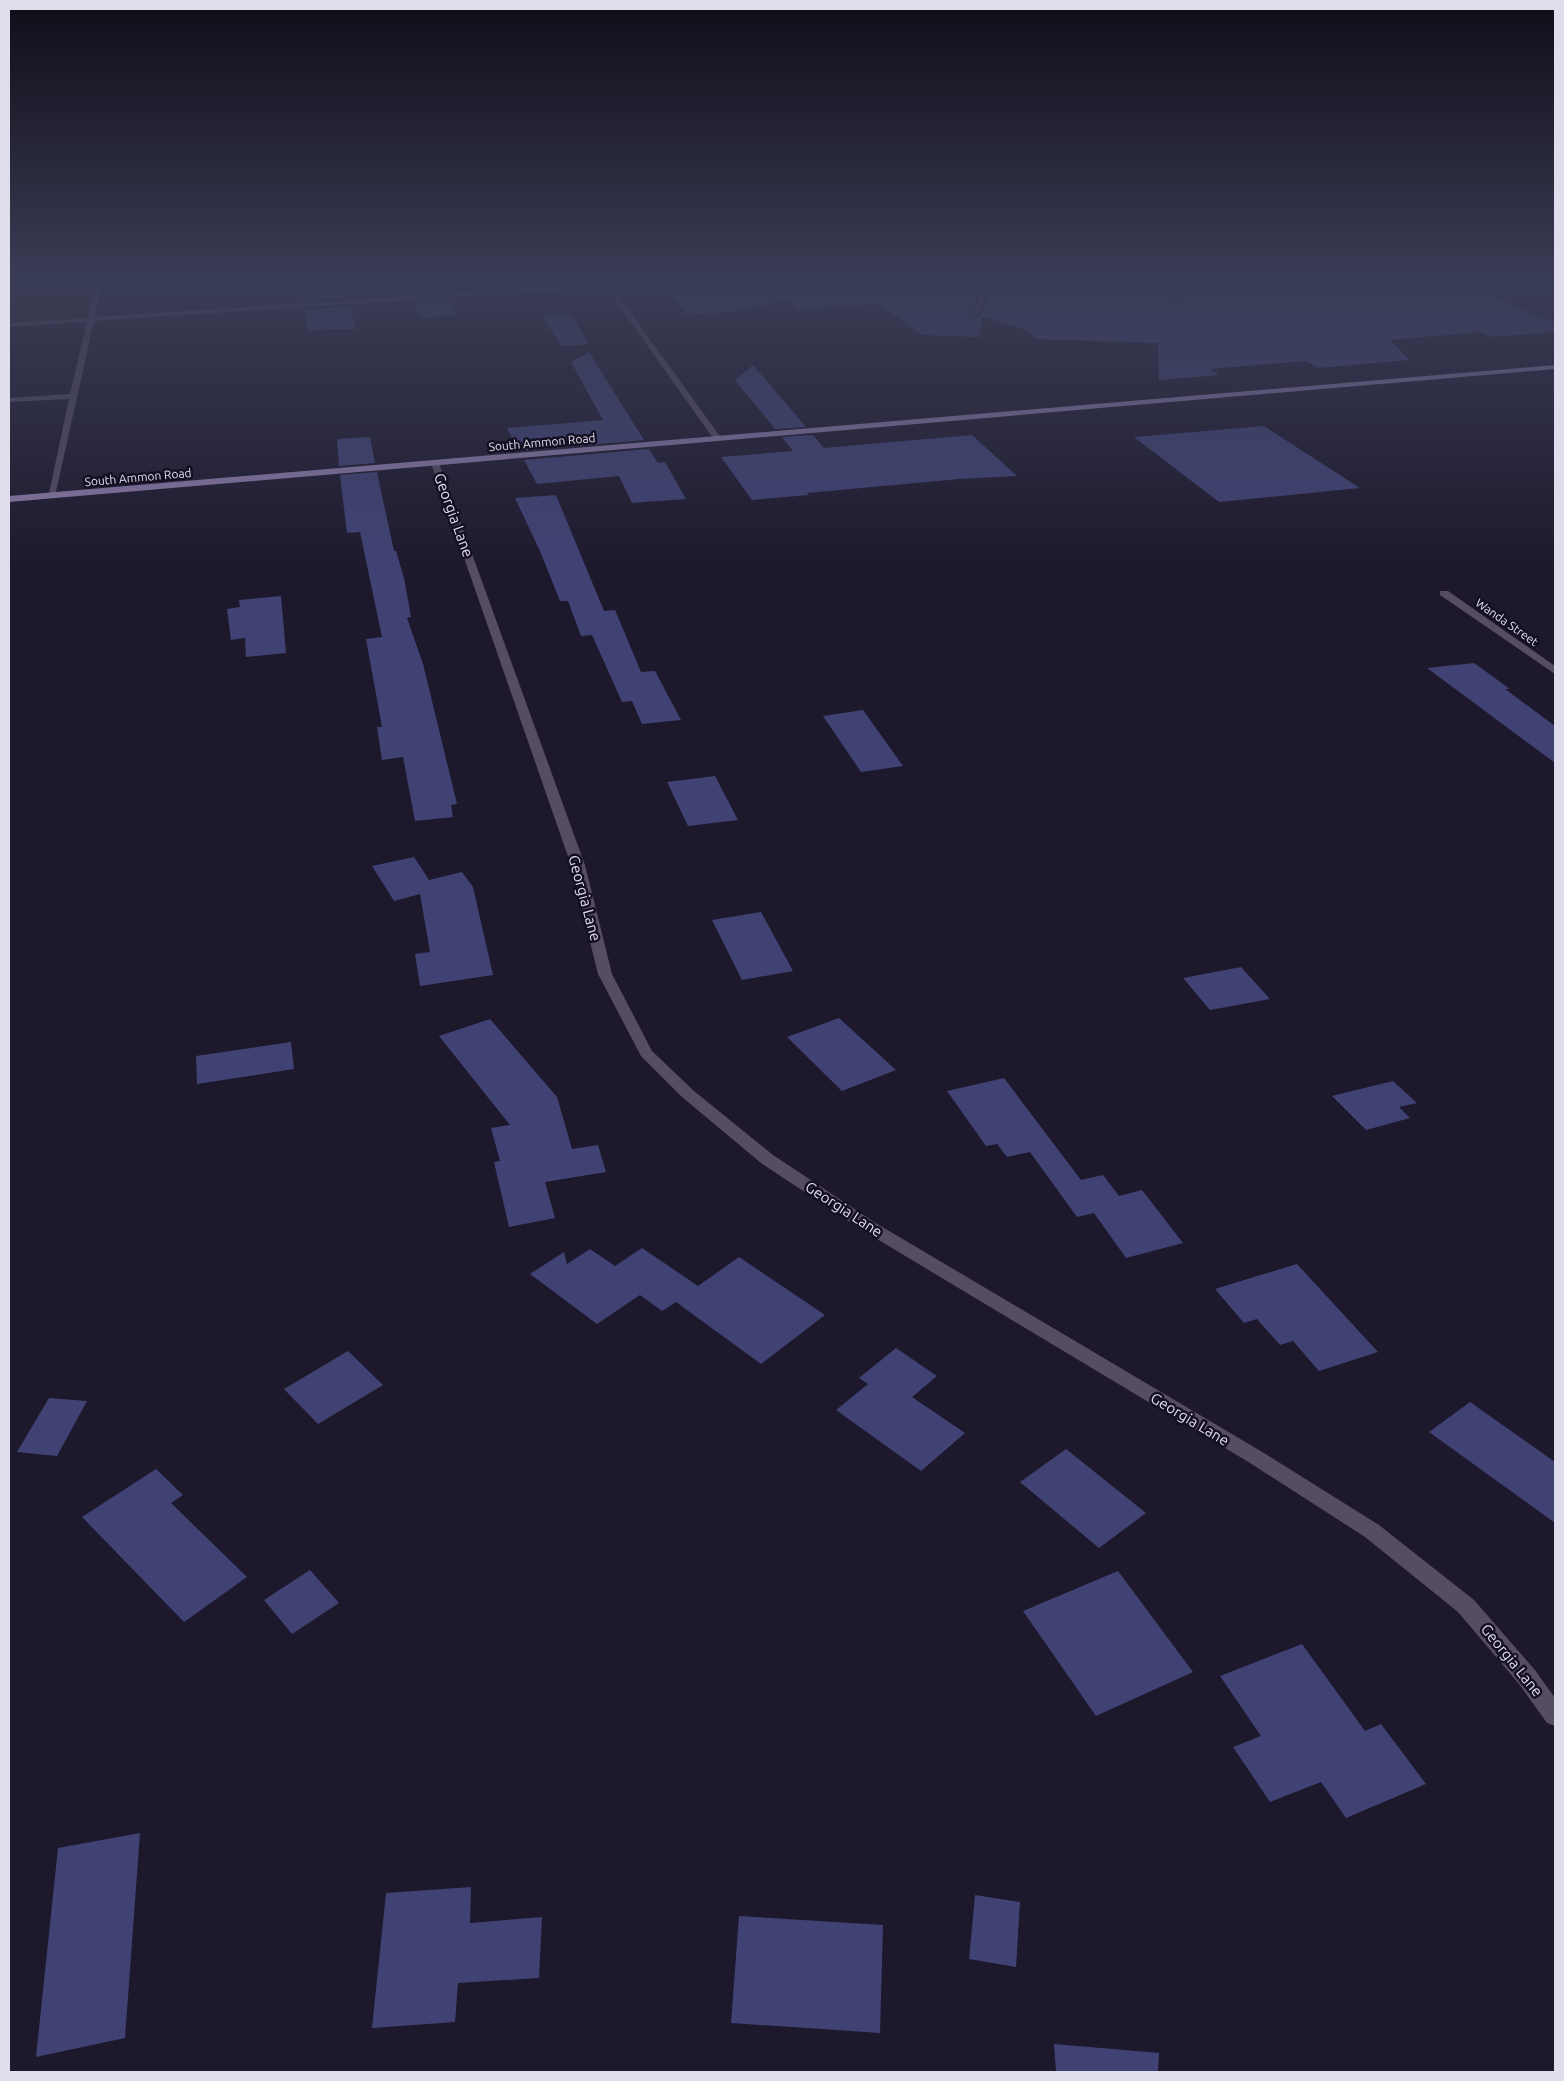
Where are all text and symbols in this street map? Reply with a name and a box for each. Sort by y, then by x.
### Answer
street label: South Ammon Road [488,431,596,453]
street label: South Ammon Road [84,466,192,488]
street label: Georgia Lane [431,471,477,559]
street label: Wanda Street [1473,596,1541,649]
street label: Georgia Lane [565,853,605,943]
street label: Georgia Lane [802,1178,886,1240]
street label: Georgia Lane [1148,1389,1232,1449]
street label: Georgia Lane [1478,1620,1546,1700]

